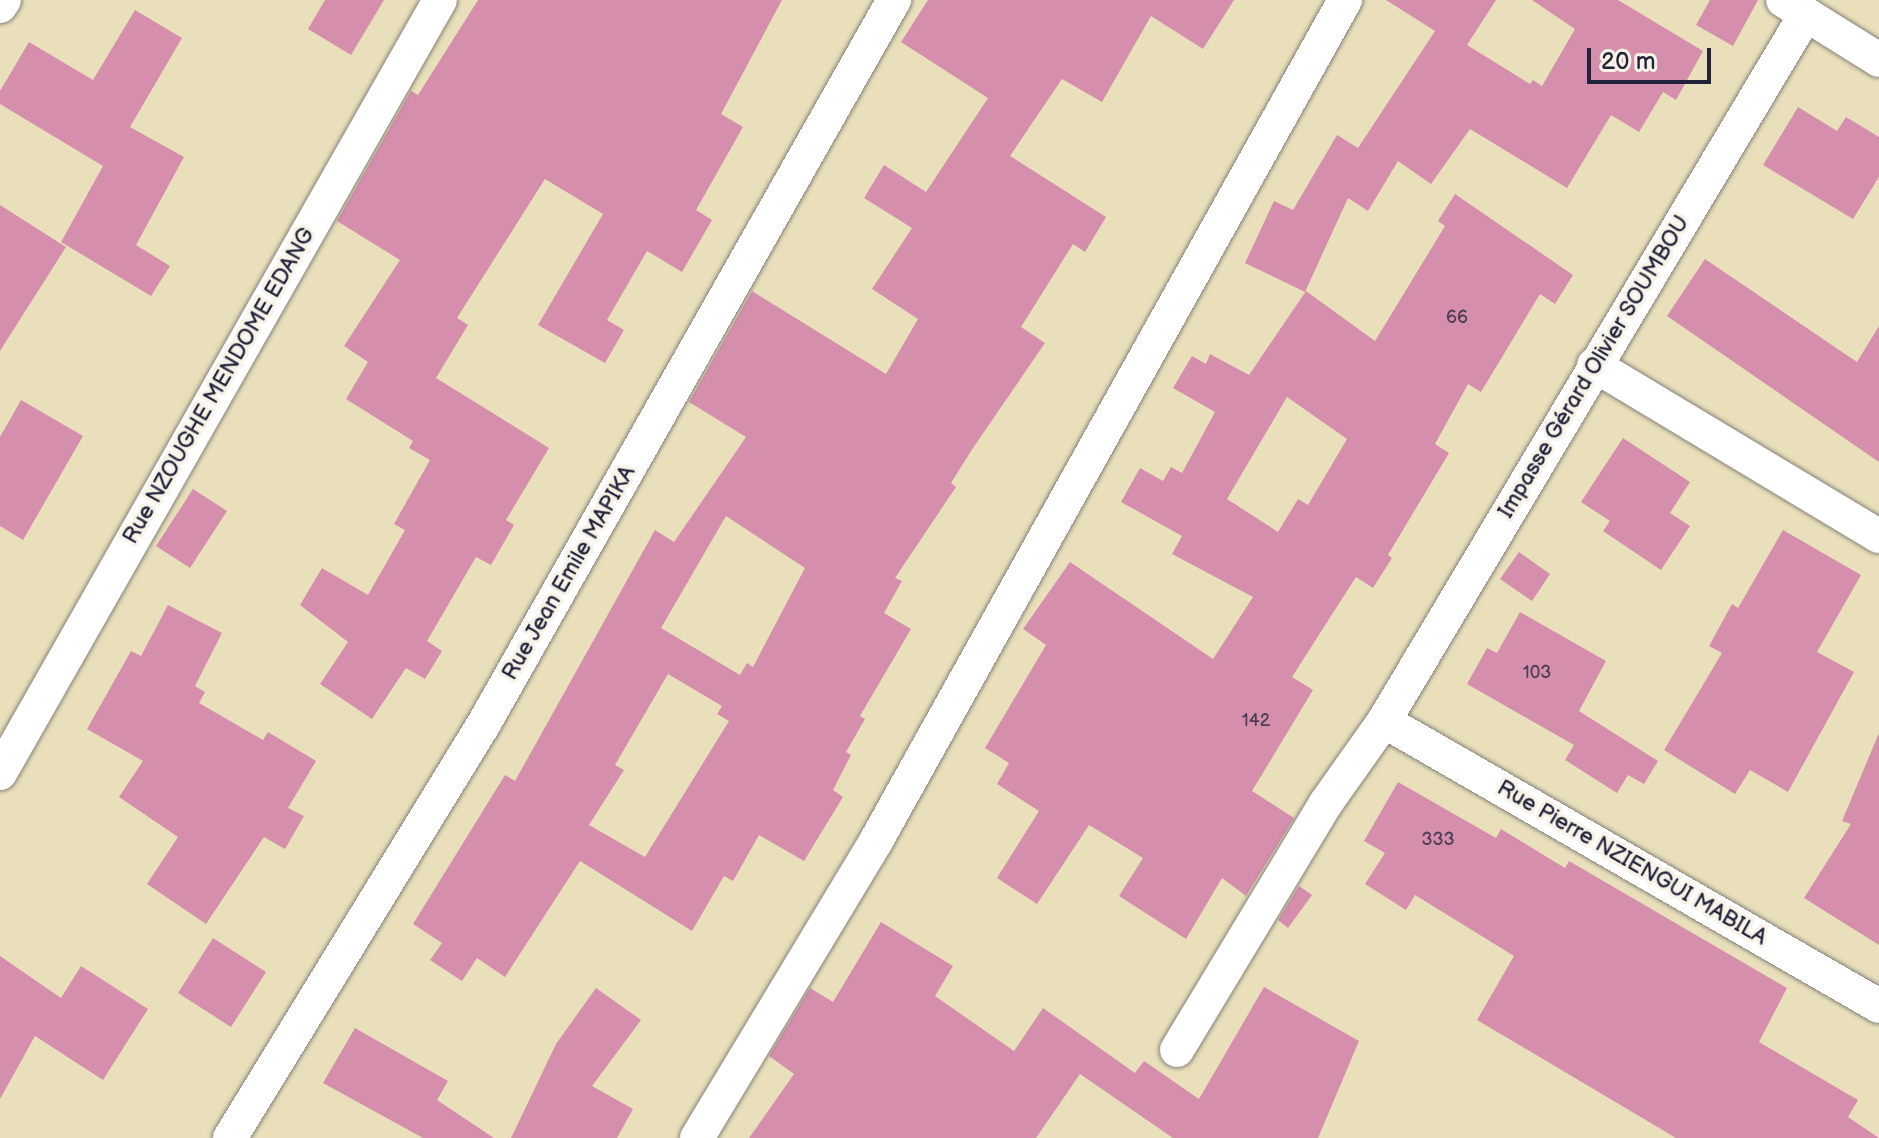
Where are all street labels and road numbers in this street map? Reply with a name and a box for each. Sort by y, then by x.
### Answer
street label: Impasse Gérard Olivier SOUMBOU [1493,211,1695,523]
street label: Rue NZOUGHE MENDOME EDANG [118,223,320,549]
street label: Rue Jean Emile MAPIKA [497,461,641,685]
street label: Rue Pierre NZIENGUI MABILA [1492,775,1772,951]

